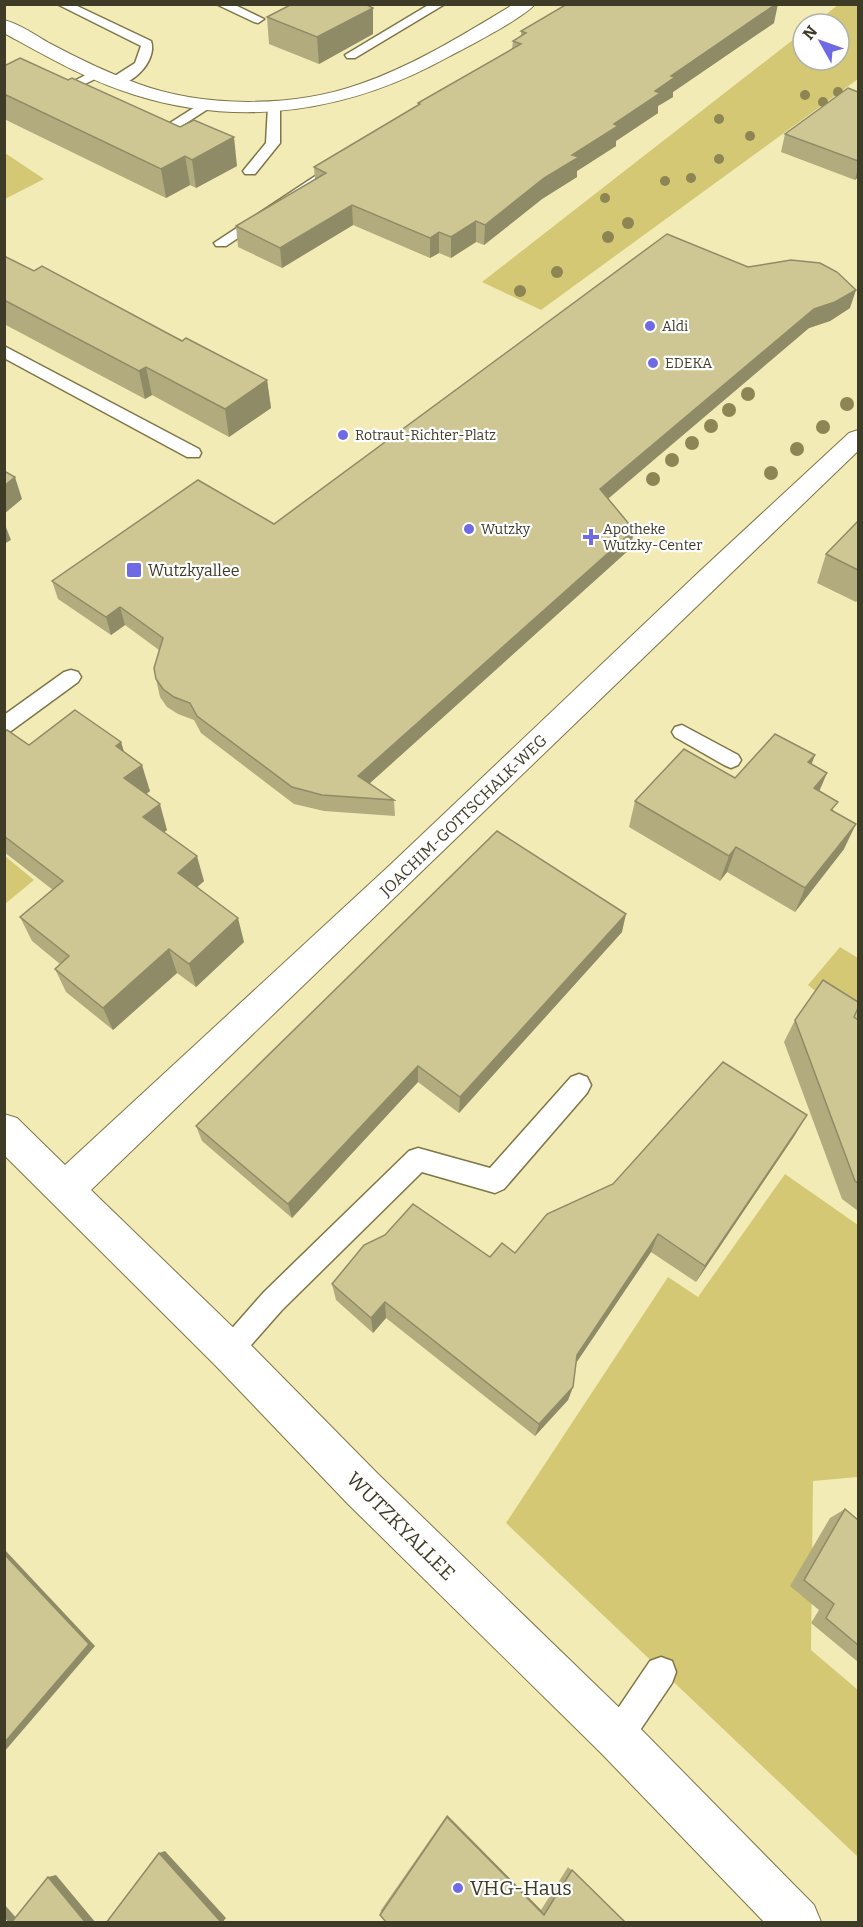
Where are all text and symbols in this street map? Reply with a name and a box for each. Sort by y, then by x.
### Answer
north arrow [791,12,851,72]
text: N [799,22,821,44]
place label: Aldi [662,318,688,335]
marker: Aldi [643,319,657,333]
place label: EDEKA [665,355,712,372]
marker: EDEKA [646,356,660,370]
place label: Rotraut-Richter-Platz [355,427,496,444]
marker: Rotraut-Richter-Platz [336,428,350,442]
place label: Wutzky [481,521,531,538]
place label: Apotheke Wutzky-Center [603,521,702,554]
marker: Wutzky [462,522,476,536]
marker: Apotheke Wutzky-Center [584,530,598,544]
marker: Wutzkyallee [125,561,143,579]
place label: Wutzkyallee [148,561,239,580]
street label: JOACHIM-GOTTSCHALK-WEG [375,730,551,901]
street label: WUTZKYALLEE [342,1467,460,1585]
place label: VHG-Haus [470,1876,572,1900]
marker: VHG-Haus [451,1881,465,1895]

